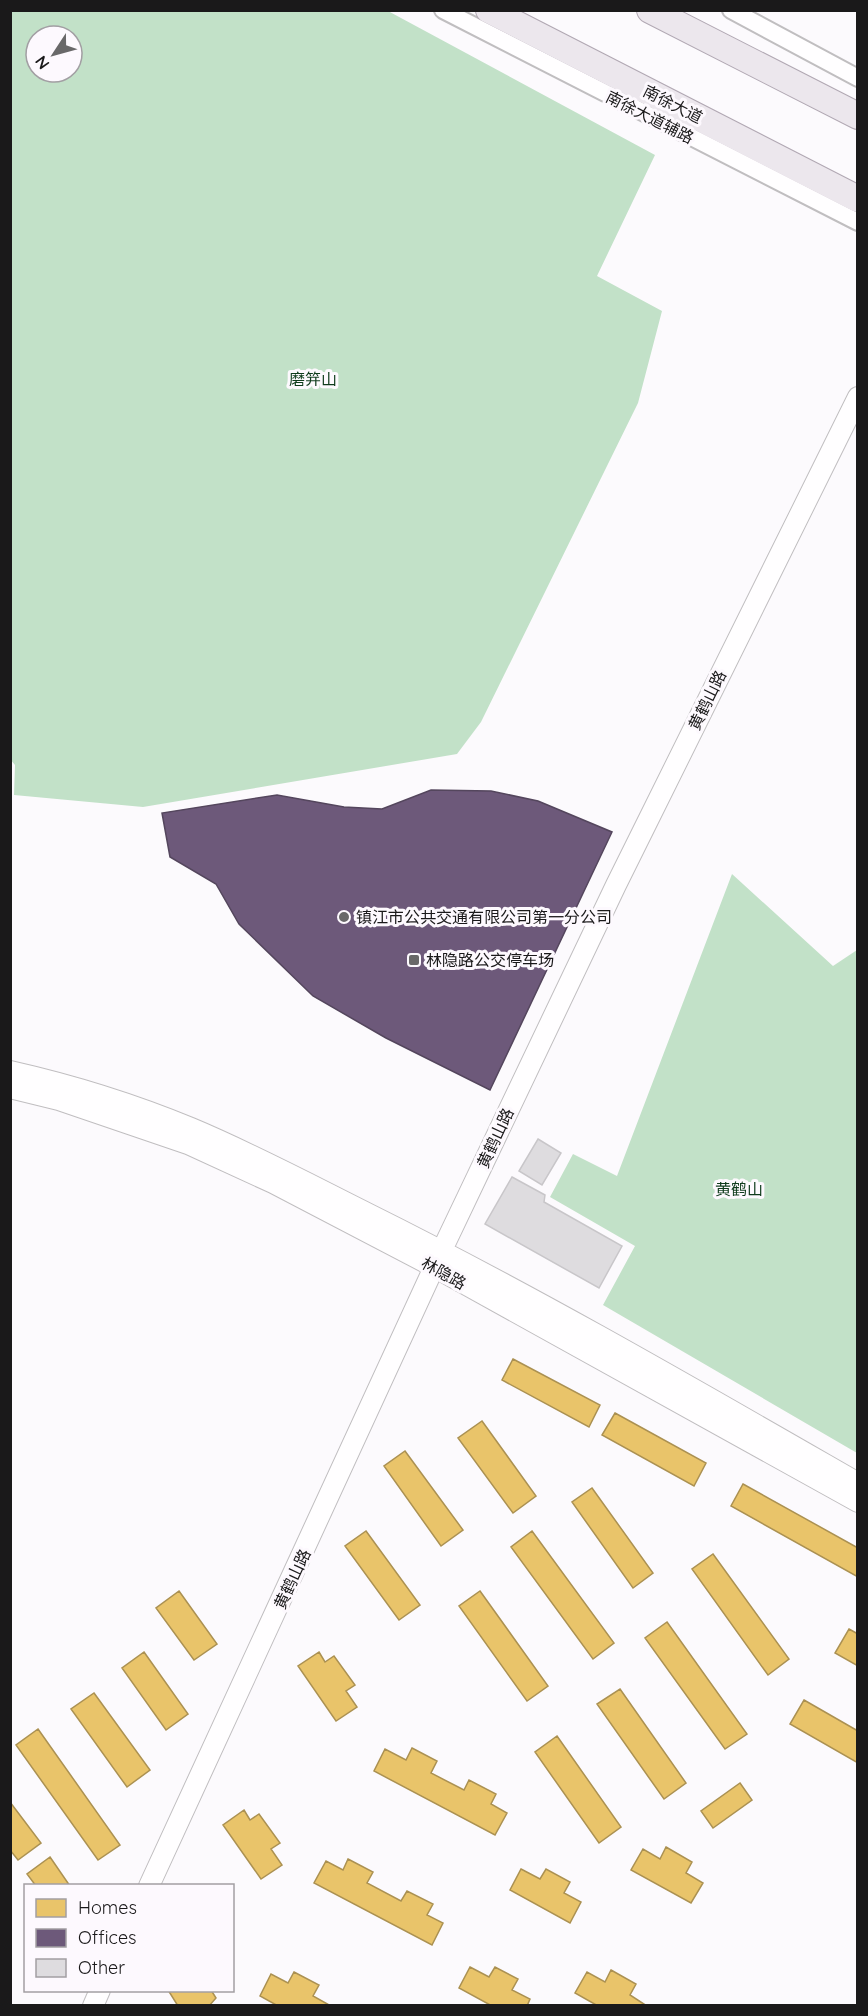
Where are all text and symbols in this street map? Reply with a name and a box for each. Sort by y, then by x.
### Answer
north arrow [24,24,84,84]
text: N [30,52,53,73]
street label: 南徐大道 [640,81,706,127]
street label: 南徐大道辅路 [603,86,697,148]
park label: 磨笄山 [289,369,337,389]
street label: 黄鹤山路 [684,667,730,733]
place label: 镇江市公共交通有限公司第一分公司 [356,907,612,927]
marker: 镇江市公共交通有限公司第一分公司 [337,910,351,924]
place label: 林隐路公交停车场 [426,950,554,970]
marker: 林隐路公交停车场 [407,953,421,967]
street label: 黄鹤山路 [472,1105,518,1171]
park label: 黄鹤山 [715,1179,763,1199]
street label: 林隐路 [418,1253,470,1293]
street label: 黄鹤山路 [269,1546,315,1612]
legend [24,1884,234,1992]
text: Homes [78,1896,137,1919]
text: Offices [78,1926,137,1949]
text: Other [78,1956,125,1979]

